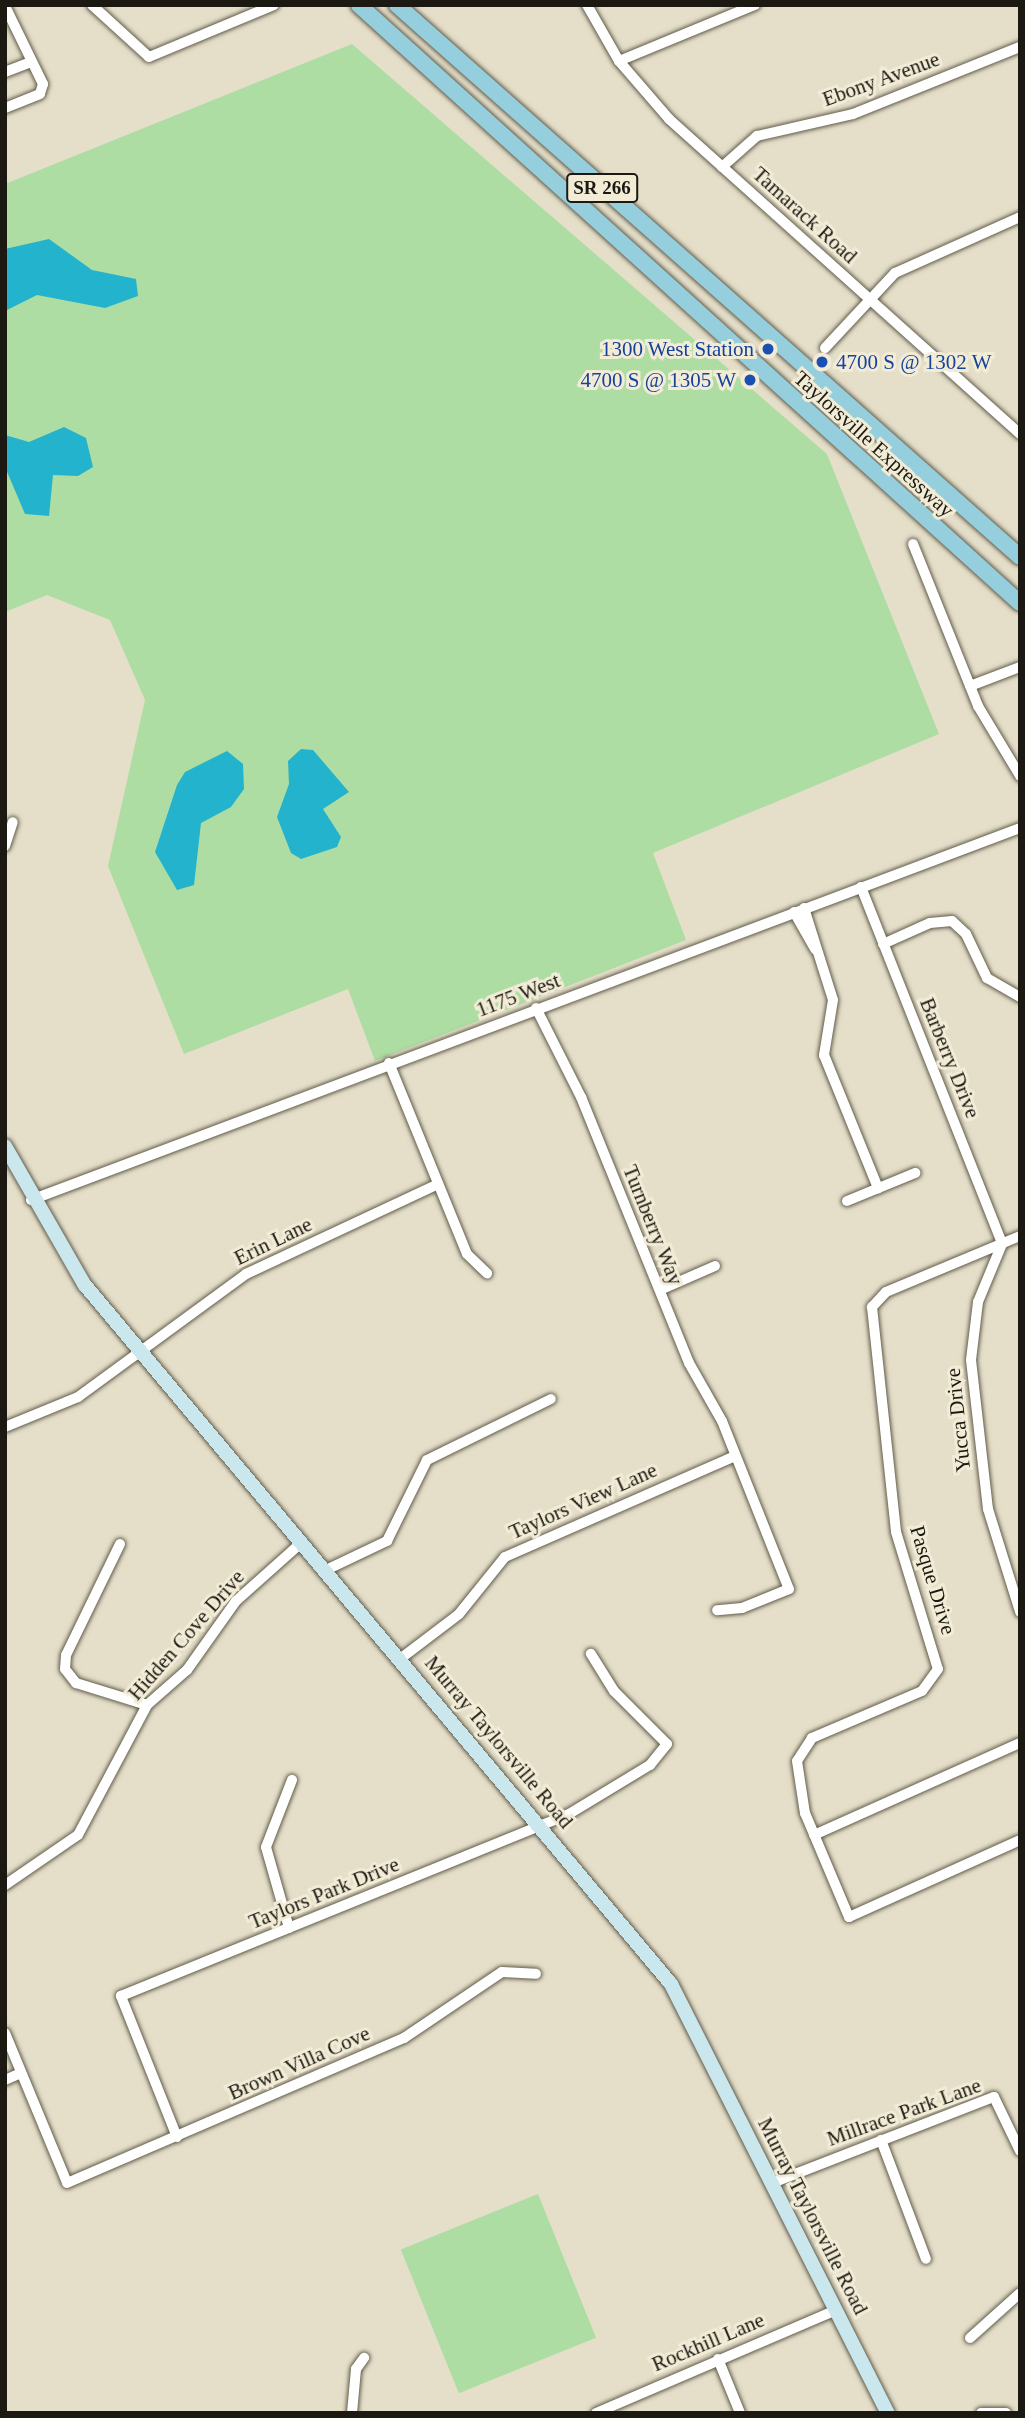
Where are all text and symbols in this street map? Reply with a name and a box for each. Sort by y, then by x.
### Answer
street label: Ebony Avenue [819,46,943,112]
street label: Tamarack Road [748,161,862,269]
road number: SR 266 [565,172,639,204]
place label: 1300 West Station [601,336,754,362]
marker: 1300 West Station [760,341,776,357]
place label: 4700 S @ 1302 W [836,349,992,375]
marker: 4700 S @ 1302 W [814,354,830,370]
street label: Taylorsville Expressway [789,365,959,523]
place label: 4700 S @ 1305 W [580,367,736,393]
marker: 4700 S @ 1305 W [742,372,758,388]
street label: 1175 West [472,967,564,1023]
street label: Barberry Drive [914,994,986,1122]
street label: Turnberry Way [617,1161,689,1289]
street label: Erin Lane [230,1211,316,1271]
street label: Yucca Drive [940,1367,976,1473]
street label: Taylors View Lane [505,1457,661,1545]
street label: Pasque Drive [904,1522,962,1638]
street label: Hidden Cove Drive [123,1565,249,1705]
street label: Murray Taylorsville Road [419,1650,579,1834]
street label: Taylors Park Drive [245,1851,403,1935]
street label: Brown Villa Cove [224,2020,374,2106]
street label: Millrace Park Lane [824,2072,984,2152]
street label: Murray Taylorsville Road [752,2113,874,2319]
street label: Rockhill Lane [648,2307,768,2377]

